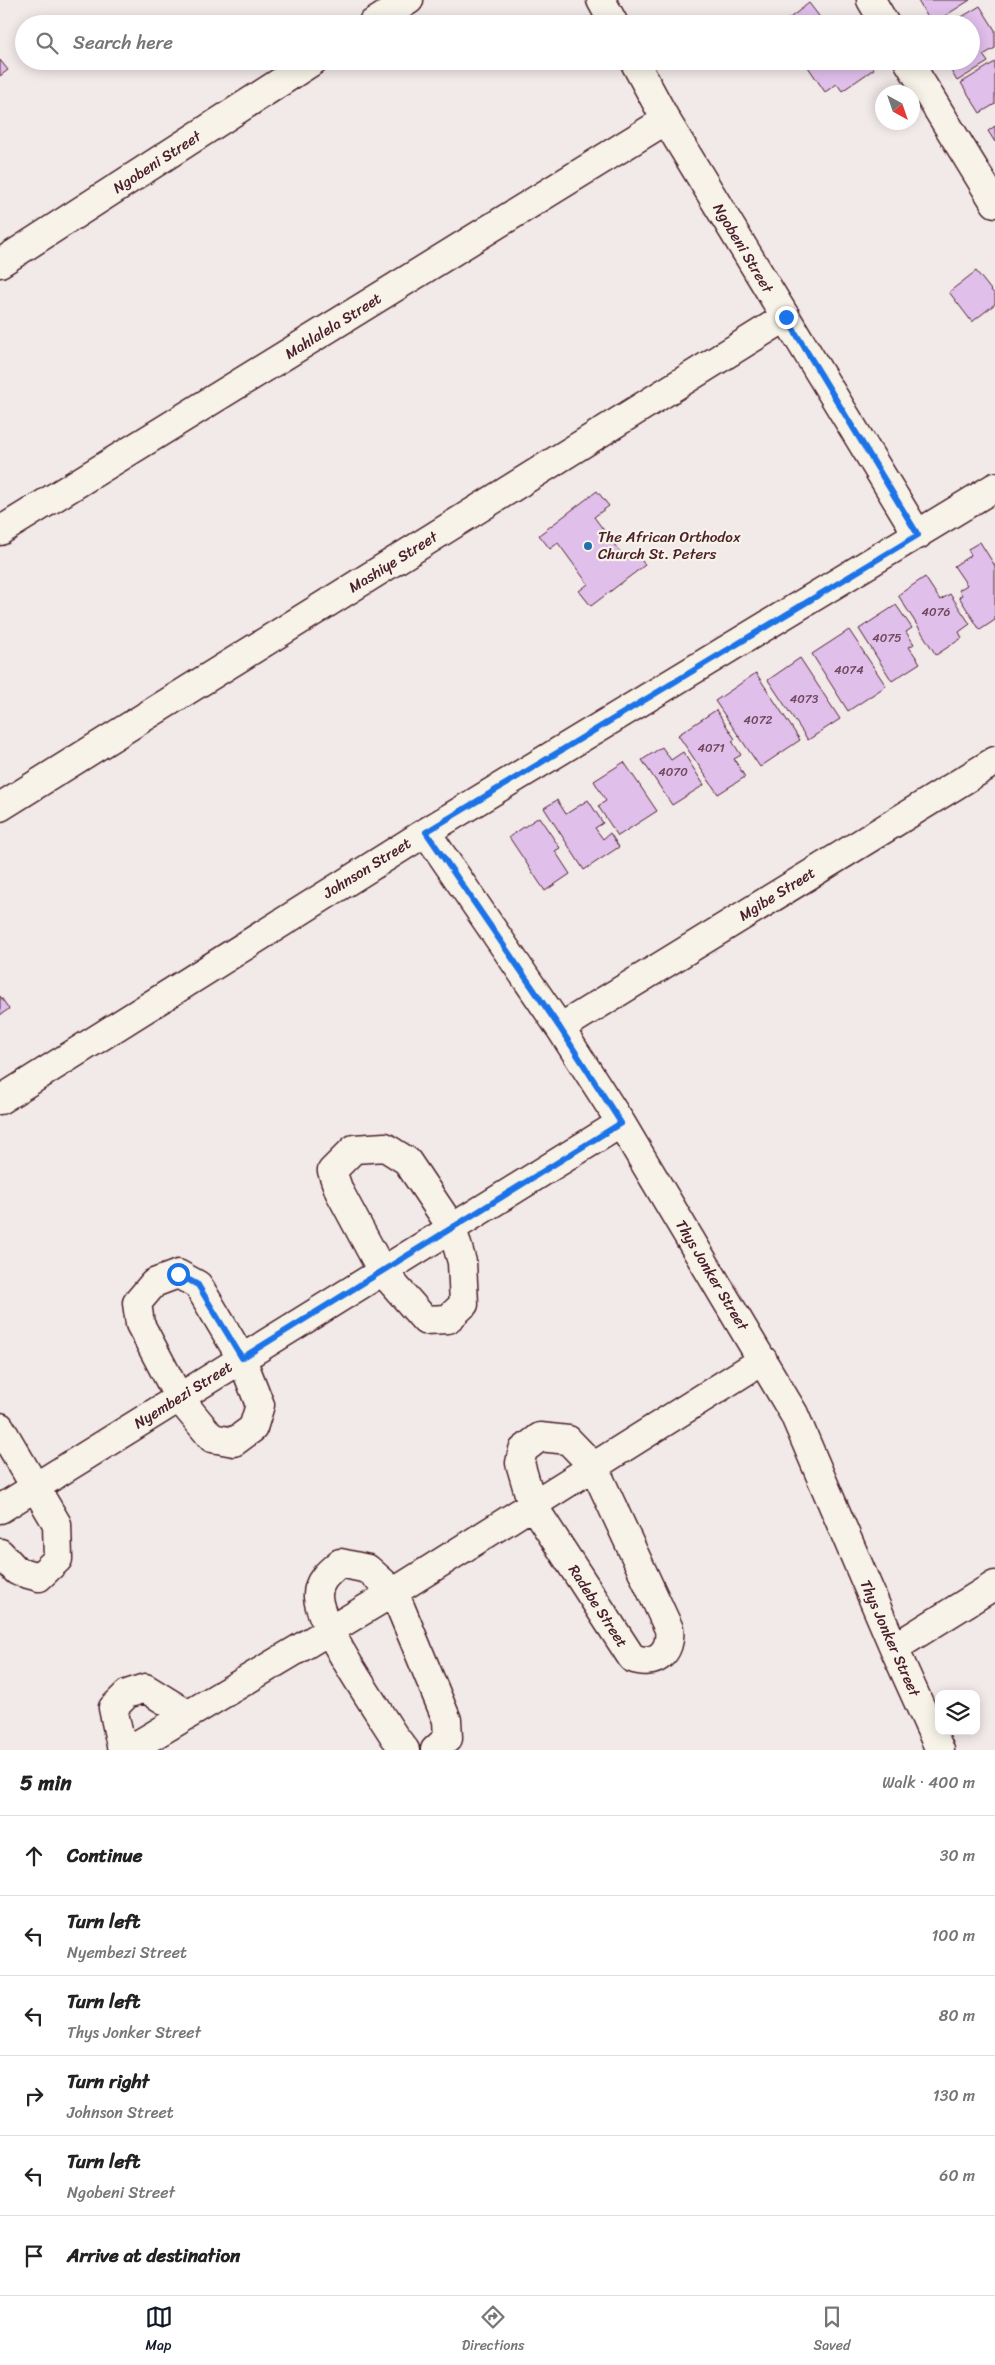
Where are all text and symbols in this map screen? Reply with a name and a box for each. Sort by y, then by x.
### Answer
search box [15,15,980,70]
text: Search here [73,26,173,59]
icon: search [33,29,61,57]
north arrow [875,85,920,130]
street label: Ngobeni Street [108,123,207,200]
street label: Ngobeni Street [706,198,781,299]
street label: Mahlalela Street [279,286,387,366]
route end [775,306,798,329]
street label: Mashiye Street [343,524,444,600]
place label: The African Orthodox Church St. Peters [598,524,741,567]
marker: The African Orthodox Church St. Peters [582,540,594,552]
house number: 4076 [922,601,951,623]
house number: 4075 [872,627,902,649]
house number: 4074 [834,659,864,681]
house number: 4073 [790,688,819,710]
house number: 4072 [744,709,772,731]
house number: 4071 [697,737,725,759]
house number: 4070 [658,761,688,783]
street label: Johnson Street [317,830,417,906]
street label: Mgibe Street [733,860,821,928]
street label: Thys Jonker Street [669,1214,756,1336]
route start [167,1263,190,1286]
street label: Nyembezi Street [128,1354,238,1436]
street label: Radebe Street [561,1559,635,1653]
street label: Thys Jonker Street [853,1575,928,1702]
map controls [935,1690,980,1735]
button: layers [935,1690,980,1735]
text: 5 min [20,1764,72,1802]
text: Walk · 400 m [882,1768,975,1797]
text: Continue [67,1839,143,1872]
text: 30 m [940,1841,975,1870]
icon: ahead [20,1842,48,1870]
text: Turn left [67,1905,140,1938]
text: 100 m [931,1921,975,1950]
icon: left [20,1922,48,1950]
text: Nyembezi Street [67,1938,187,1967]
text: Turn left [67,1985,140,2018]
text: 80 m [939,2001,975,2030]
icon: left [20,2002,48,2030]
text: Thys Jonker Street [67,2018,201,2047]
text: Turn right [67,2065,149,2098]
text: 130 m [933,2081,975,2110]
icon: right [20,2082,48,2110]
text: Johnson Street [67,2098,174,2127]
text: Turn left [67,2145,140,2178]
text: 60 m [939,2161,975,2190]
icon: left [20,2162,48,2190]
text: Ngobeni Street [67,2178,175,2207]
text: Arrive at destination [67,2239,240,2272]
icon: arrive [20,2242,48,2270]
tab: Map [145,2303,173,2358]
tab: Directions [462,2303,524,2358]
tab: Saved [814,2303,850,2358]

